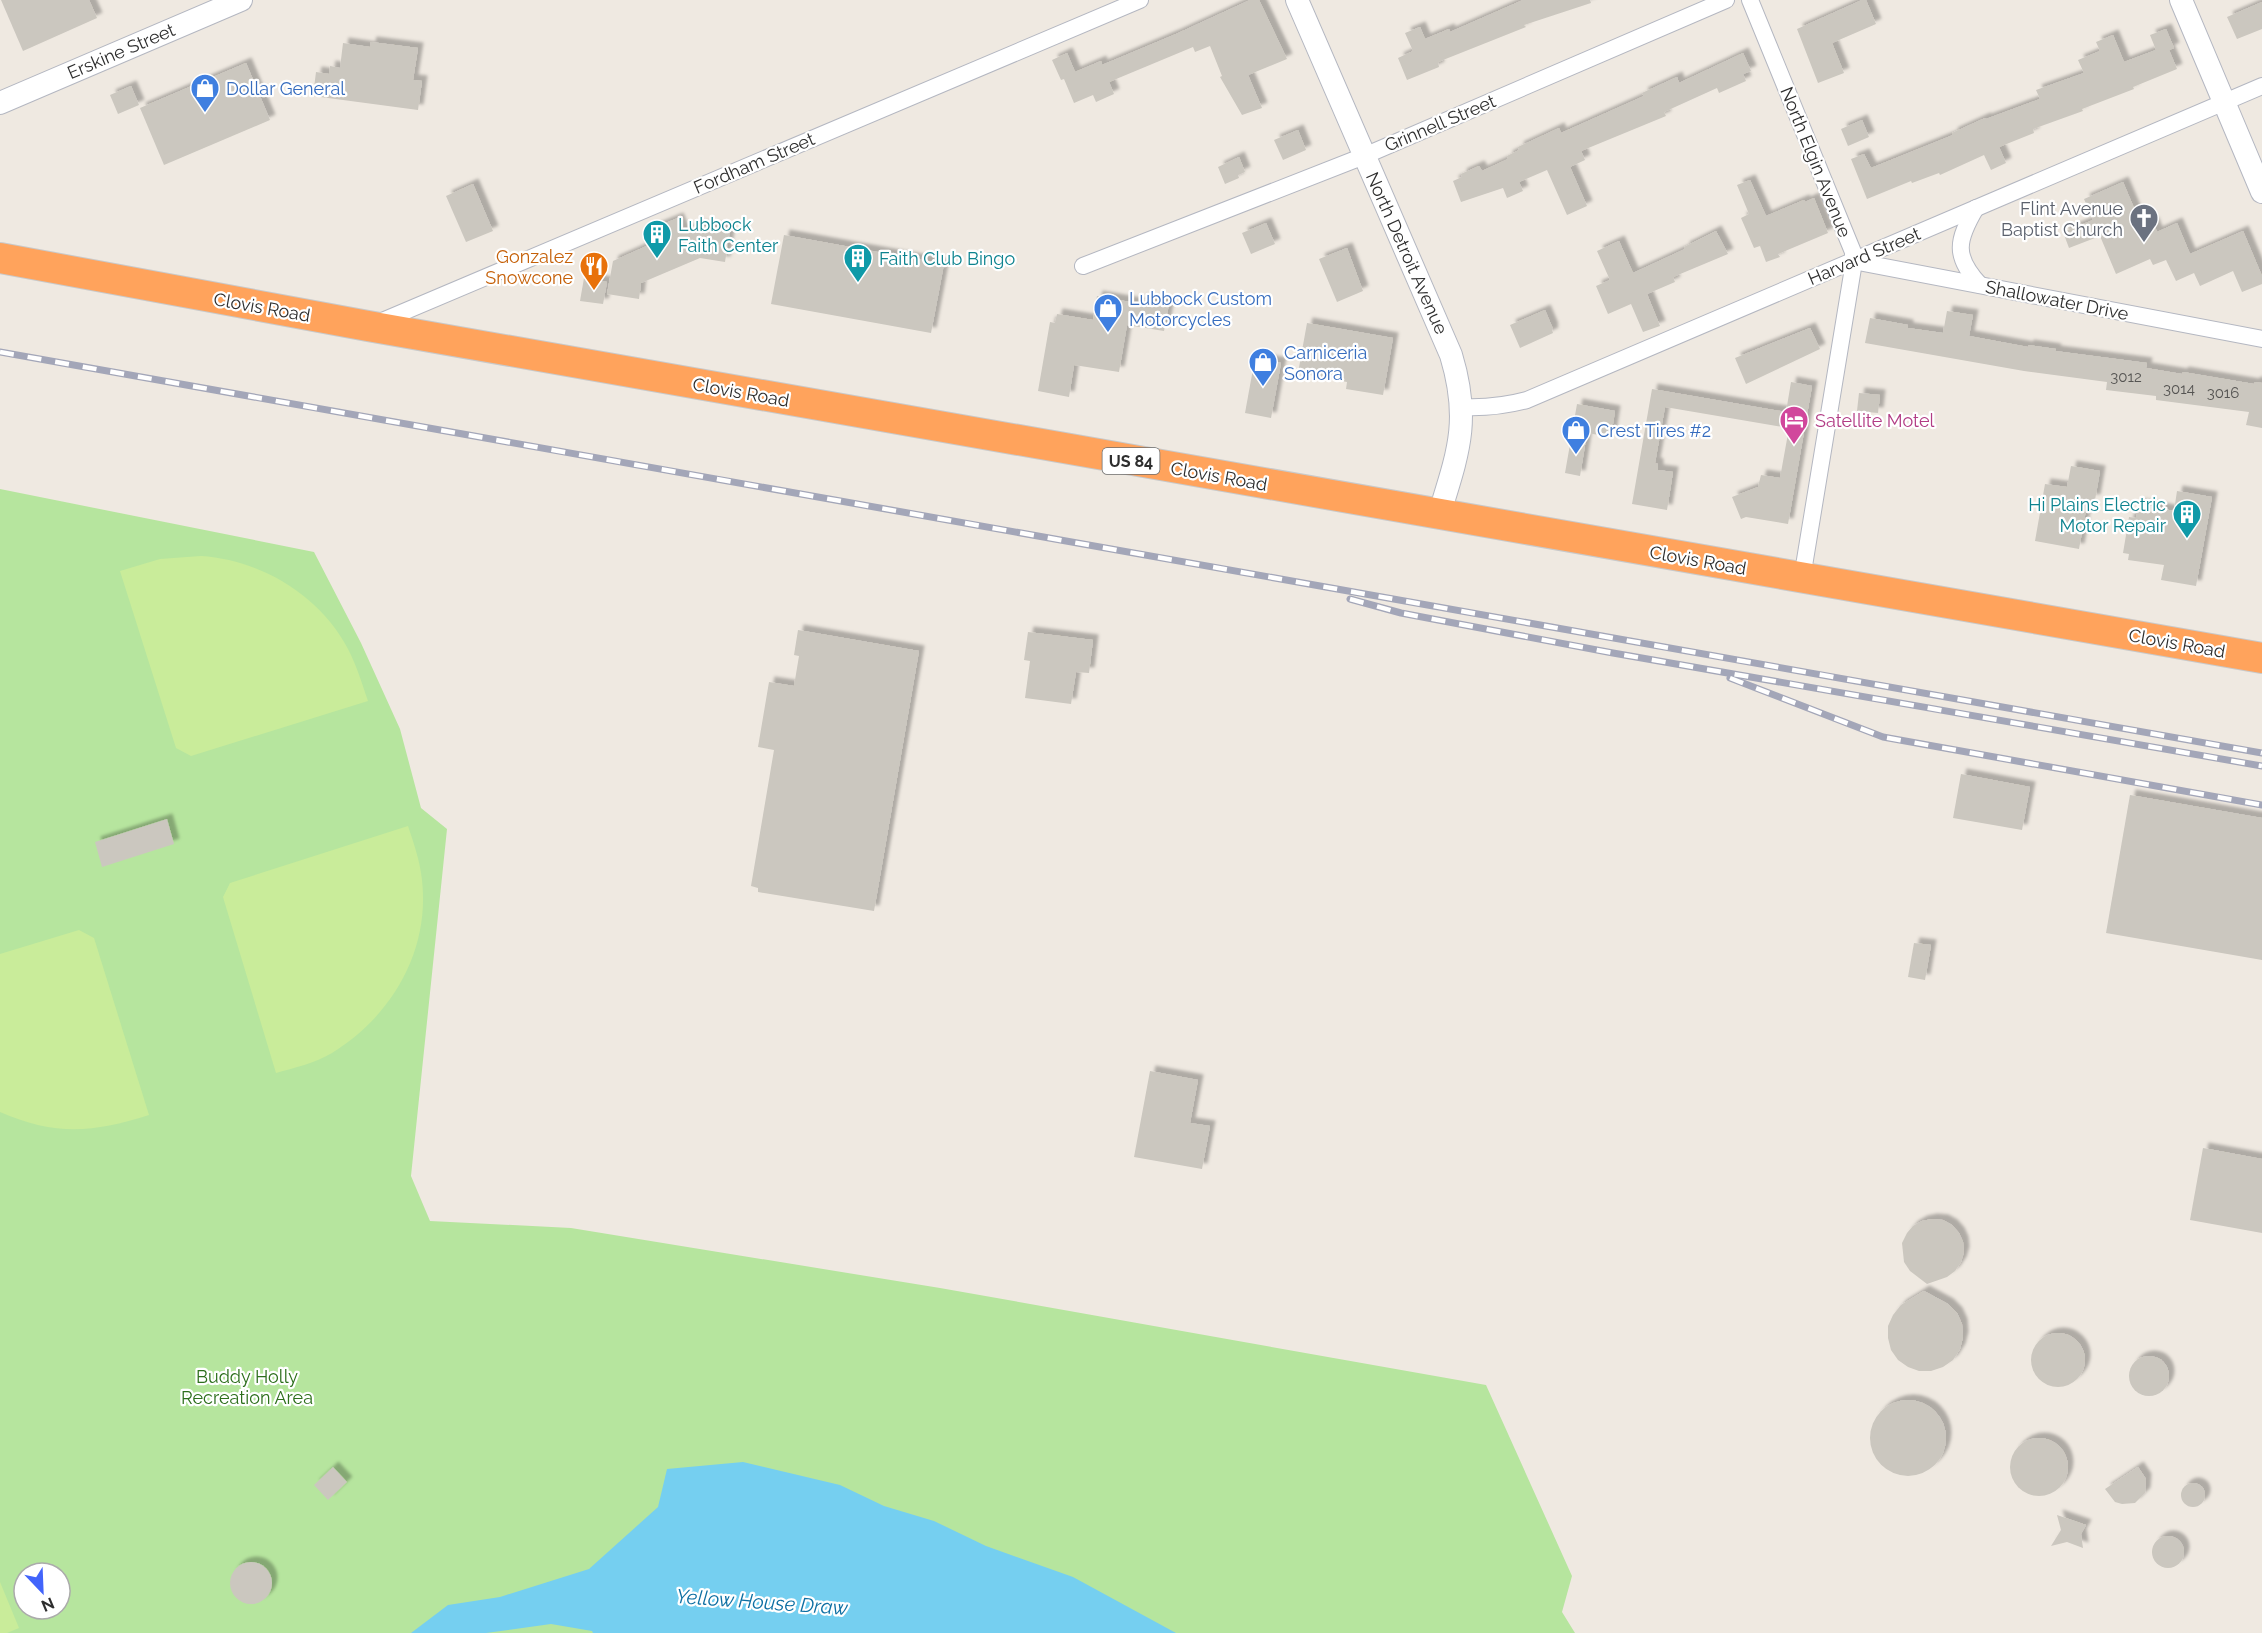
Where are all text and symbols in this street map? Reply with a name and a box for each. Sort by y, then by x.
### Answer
street label: Erskine Street [64,19,178,83]
shop icon: Dollar General [189,72,221,114]
place label: Dollar General [226,78,345,99]
street label: North Elgin Avenue [1776,84,1856,241]
street label: Grinnell Street [1381,90,1499,156]
street label: Fordham Street [690,128,818,198]
street label: North Detroit Avenue [1362,169,1452,338]
place label: Flint Avenue Baptist Church [2001,198,2123,240]
church icon: Flint Avenue Baptist Church [2128,202,2160,244]
place label: Lubbock Faith Center [678,214,779,256]
building icon: Lubbock Faith Center [641,218,673,260]
street label: Harvard Street [1805,223,1923,289]
building icon: Faith Club Bingo [842,242,874,284]
place label: Gonzalez Snowcone [485,246,573,288]
place label: Faith Club Bingo [879,248,1015,269]
restaurant icon: Gonzalez Snowcone [578,250,610,292]
street label: Shallowater Drive [1984,276,2131,324]
street label: Clovis Road [212,288,312,326]
place label: Lubbock Custom Motorcycles [1129,288,1272,330]
shop icon: Lubbock Custom Motorcycles [1092,292,1124,334]
place label: Carniceria Sonora [1284,342,1367,384]
shop icon: Carniceria Sonora [1247,346,1279,388]
house number: 3012 [2110,368,2142,386]
street label: Clovis Road [691,373,791,411]
house number: 3014 [2163,380,2195,398]
house number: 3016 [2207,384,2239,402]
hotel icon: Satellite Motel [1778,404,1810,446]
place label: Satellite Motel [1815,410,1934,431]
shop icon: Crest Tires #2 [1560,414,1592,456]
place label: Crest Tires #2 [1597,420,1711,441]
road number: US 84 [1102,448,1160,474]
street label: Clovis Road [1169,457,1269,495]
place label: Hi Plains Electric Motor Repair [2028,494,2167,536]
building icon: Hi Plains Electric Motor Repair [2171,498,2203,540]
street label: Clovis Road [1648,541,1748,579]
street label: Clovis Road [2127,624,2227,662]
park label: Buddy Holly Recreation Area [181,1366,313,1408]
north arrow [12,1561,72,1621]
water label: Yellow House Draw [675,1584,849,1620]
text: N [38,1593,57,1615]

